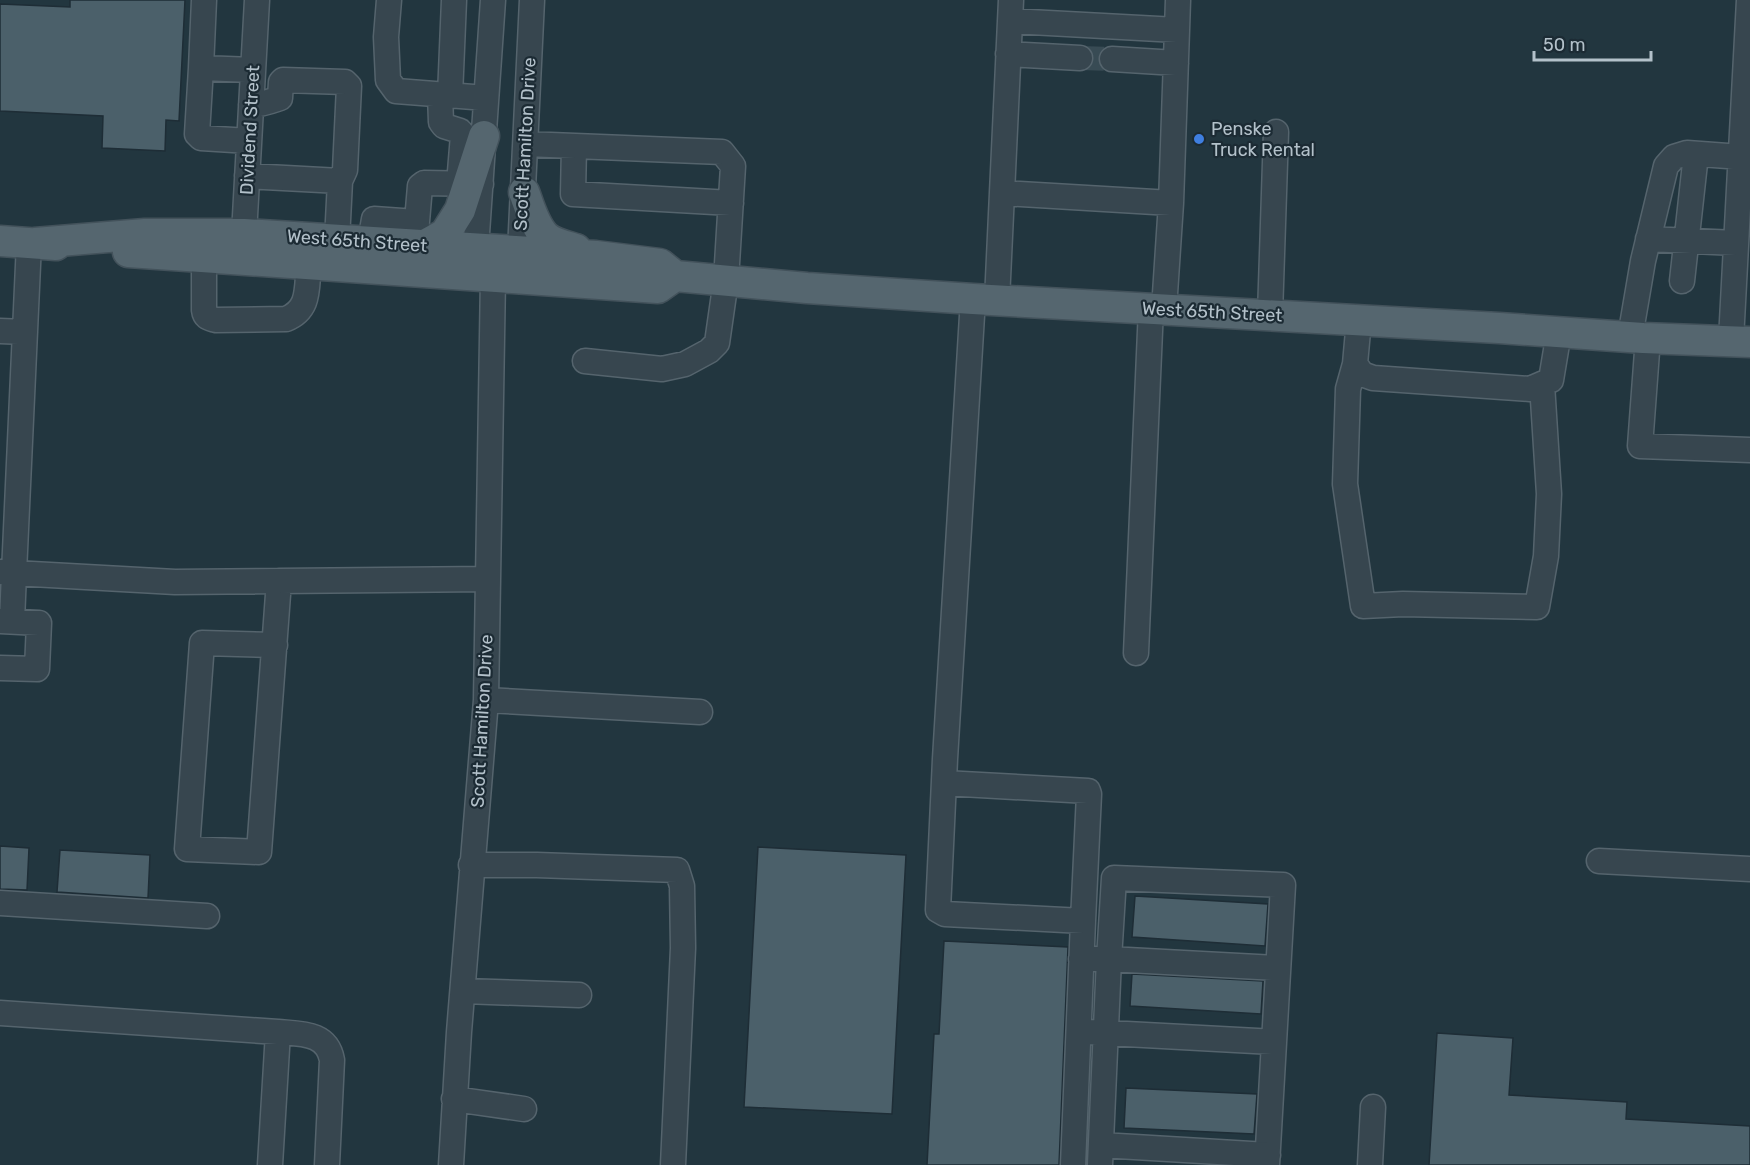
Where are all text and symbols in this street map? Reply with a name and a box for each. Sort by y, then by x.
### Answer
scale bar [1534,24,1651,62]
text: 50 m [1543,34,1586,56]
street label: Scott Hamilton Drive [509,57,541,231]
street label: Dividend Street [236,65,264,195]
place label: Penske Truck Rental [1211,118,1315,161]
marker: Penske Truck Rental [1192,132,1206,146]
street label: West 65th Street [286,225,428,257]
street label: West 65th Street [1141,297,1283,327]
street label: Scott Hamilton Drive [466,634,498,808]

